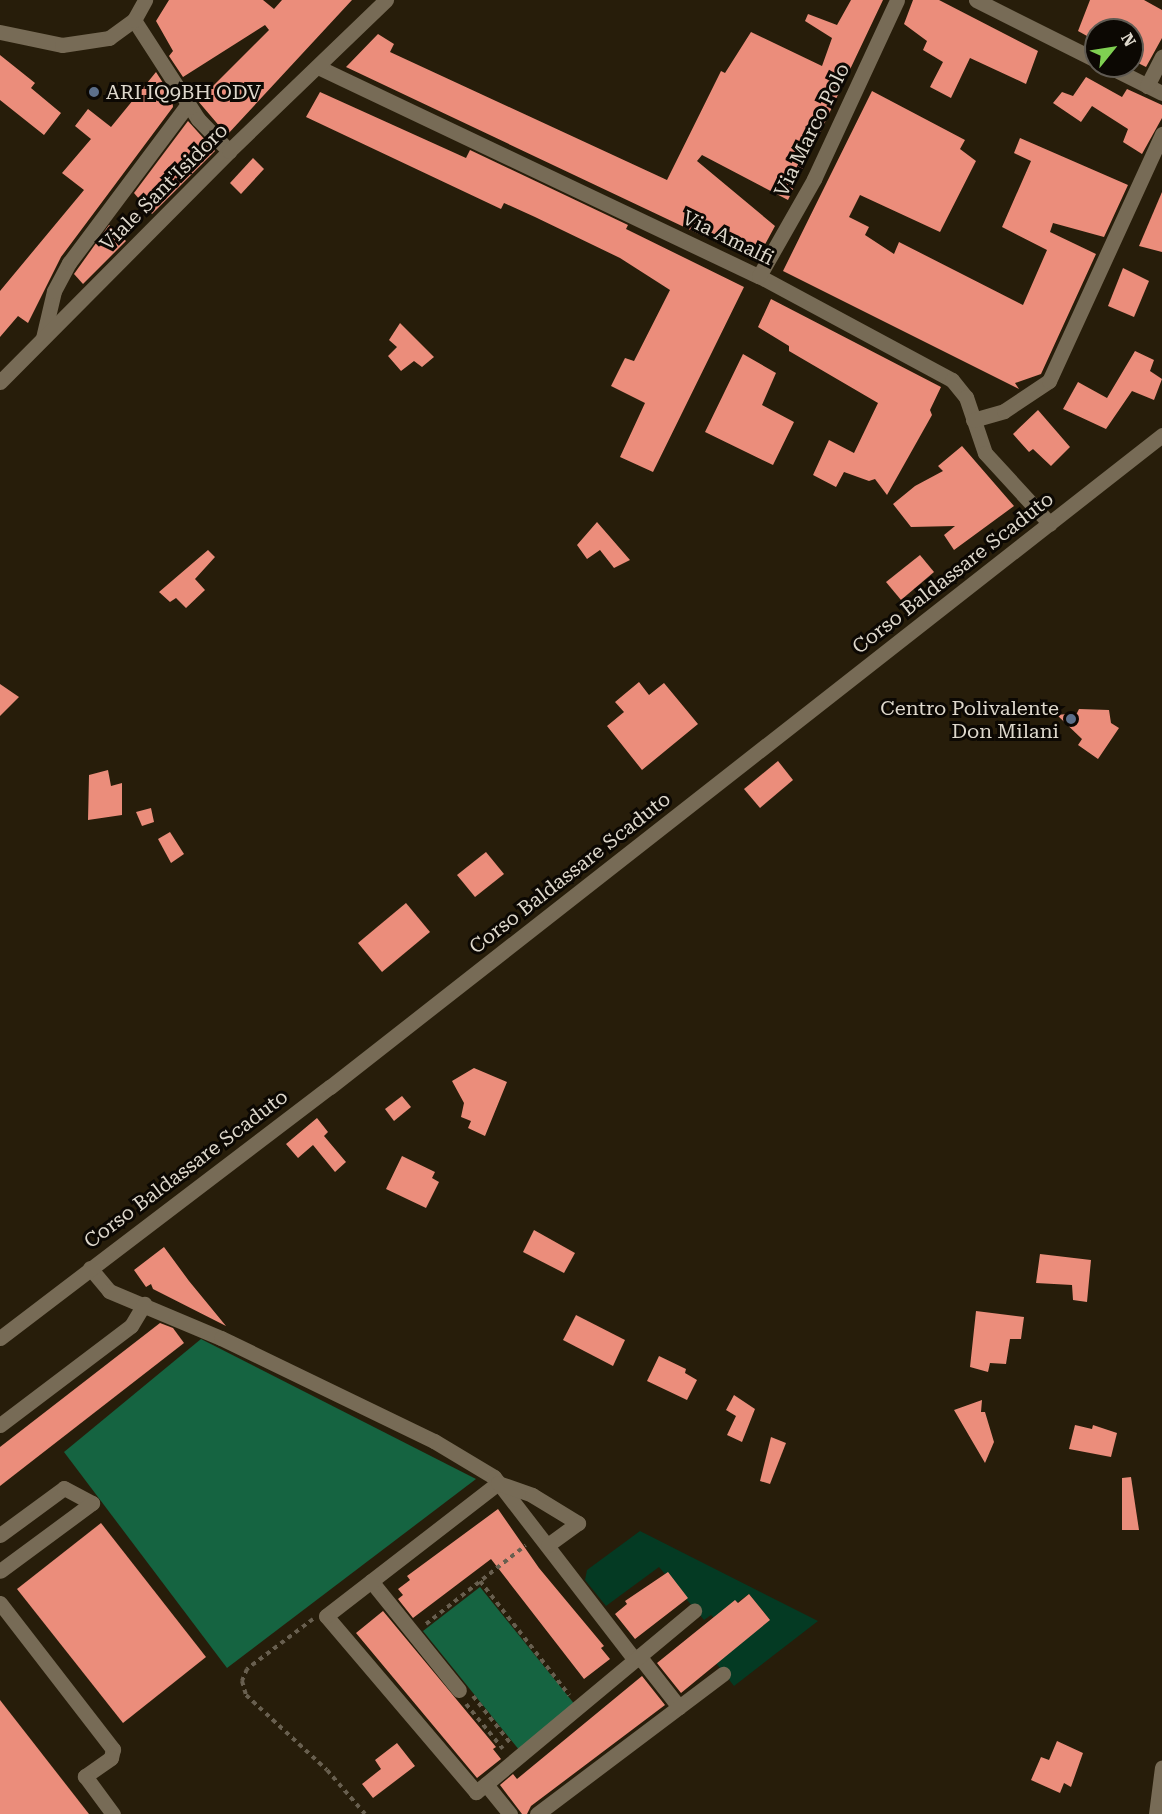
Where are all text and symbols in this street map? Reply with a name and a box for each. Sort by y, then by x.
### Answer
north arrow [1084,18,1144,78]
text: N [1117,30,1140,50]
street label: Via Marco Polo [769,59,855,201]
place label: ARI IQ9BH ODV [106,80,261,104]
marker: ARI IQ9BH ODV [87,85,101,99]
street label: Viale Sant'Isidoro [95,118,233,256]
street label: Via Amalfi [678,206,778,270]
street label: Corso Baldassare Scaduto [848,487,1058,659]
place label: Centro Polivalente Don Milani [880,696,1059,743]
marker: Centro Polivalente Don Milani [1064,712,1078,726]
street label: Corso Baldassare Scaduto [465,787,675,959]
street label: Corso Baldassare Scaduto [79,1085,293,1253]

